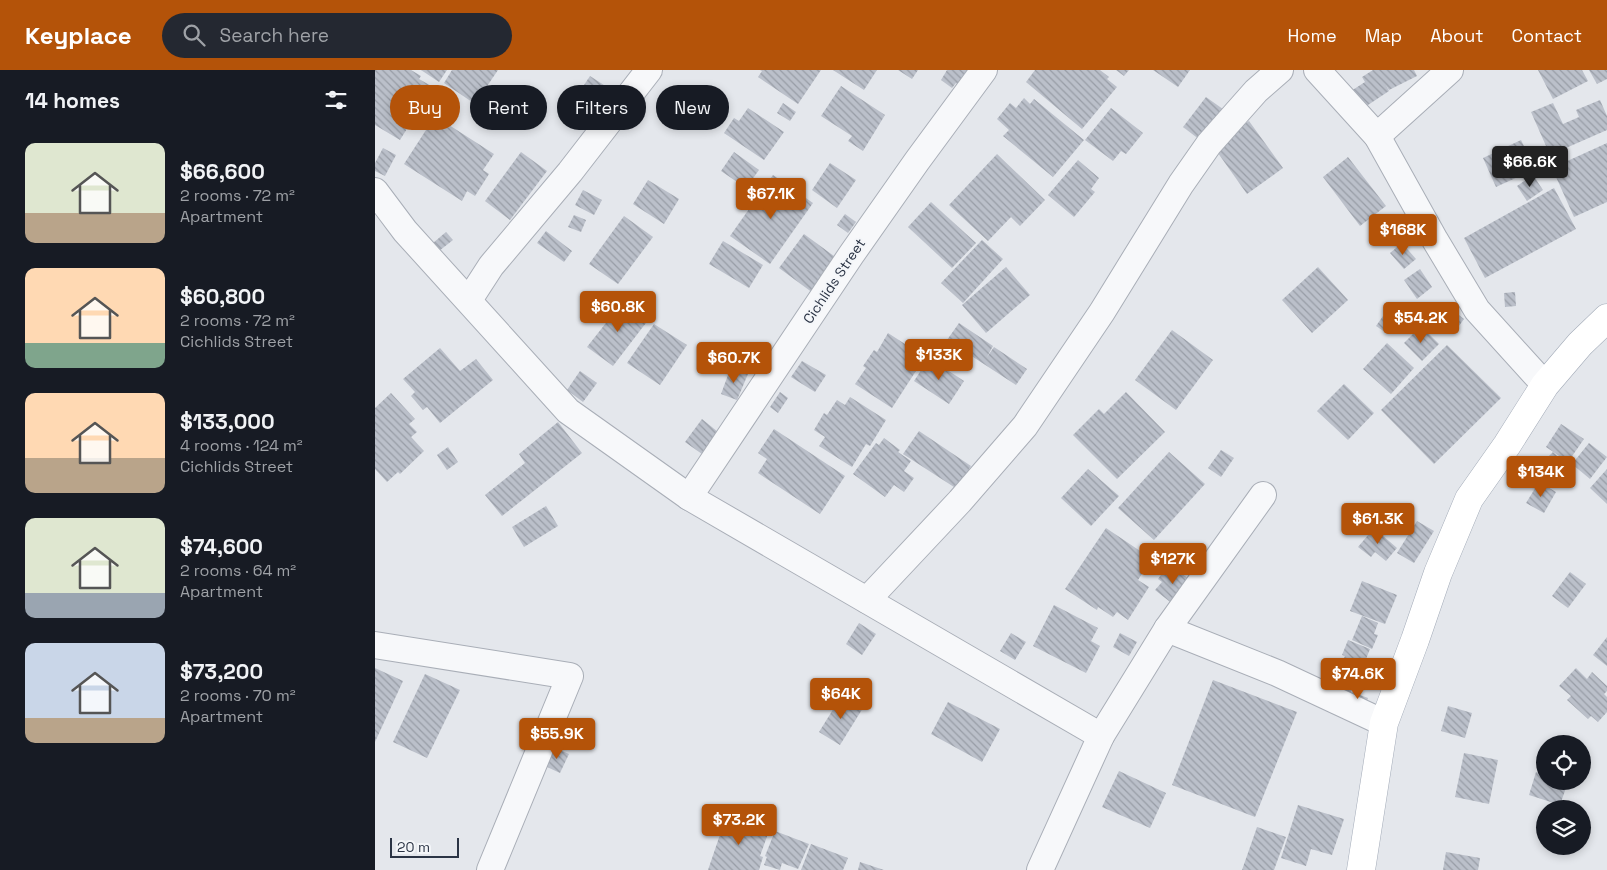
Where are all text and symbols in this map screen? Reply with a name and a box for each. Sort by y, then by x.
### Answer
search box [162,13,512,58]
text: Keyplace [25,20,132,51]
icon: search [180,21,208,49]
text: Search here [220,23,329,48]
text: Home [1288,24,1337,47]
text: Map [1365,24,1402,47]
text: About [1430,24,1484,47]
text: Contact [1512,24,1582,47]
chip: Buy [390,85,460,130]
chip: Rent [470,85,547,130]
chip: Filters [557,85,646,130]
chip: New [656,85,729,130]
icon: filters [322,86,350,114]
text: 14 homes [25,87,120,114]
pin: $66.6K [1489,146,1571,188]
text: $66.6K [1503,151,1557,172]
text: $66,600 [180,158,265,185]
icon: home [65,163,125,223]
pin: $67.1K [730,178,812,220]
text: $67.1K [747,183,795,204]
text: 2 rooms · 72 m² [180,185,295,206]
text: Apartment [180,206,263,227]
pin: $168K [1368,214,1438,256]
text: $168K [1380,219,1426,240]
street label: Cichlids Street [799,235,869,327]
text: $60,800 [180,283,265,310]
icon: home [65,288,125,348]
pin: $60.8K [577,290,659,333]
text: $60.8K [591,296,645,317]
pin: $54.2K [1380,302,1462,344]
text: $54.2K [1394,307,1448,328]
text: 2 rooms · 72 m² [180,310,295,331]
text: Cichlids Street [180,331,293,352]
pin: $133K [904,338,974,381]
pin: $60.7K [693,342,775,384]
text: $133K [916,344,962,365]
text: $60.7K [708,347,760,368]
text: $133,000 [180,408,275,435]
icon: home [65,413,125,473]
text: 4 rooms · 124 m² [180,435,303,456]
text: Cichlids Street [180,456,293,477]
pin: $134K [1506,456,1576,498]
text: $134K [1518,461,1564,482]
pin: $61.3K [1337,502,1419,545]
text: $61.3K [1352,508,1404,529]
text: $74,600 [180,533,263,560]
icon: home [65,538,125,598]
pin: $127K [1138,542,1208,585]
text: $127K [1150,548,1196,569]
text: 2 rooms · 64 m² [180,560,296,581]
text: Apartment [180,581,263,602]
text: $73,200 [180,658,263,685]
pin: $74.6K [1317,658,1399,700]
icon: home [65,663,125,723]
text: $74.6K [1332,663,1384,684]
pin: $64K [811,678,871,720]
text: $64K [821,683,861,704]
text: 2 rooms · 70 m² [180,685,296,706]
text: Apartment [180,706,263,727]
pin: $55.9K [516,718,598,760]
text: $55.9K [530,723,584,744]
map controls [1536,735,1591,855]
button: locate [1536,735,1591,790]
button: layers [1536,800,1591,855]
pin: $73.2K [698,804,780,846]
text: $73.2K [713,809,765,830]
scale bar [390,835,459,858]
text: 20 m [397,838,430,856]

